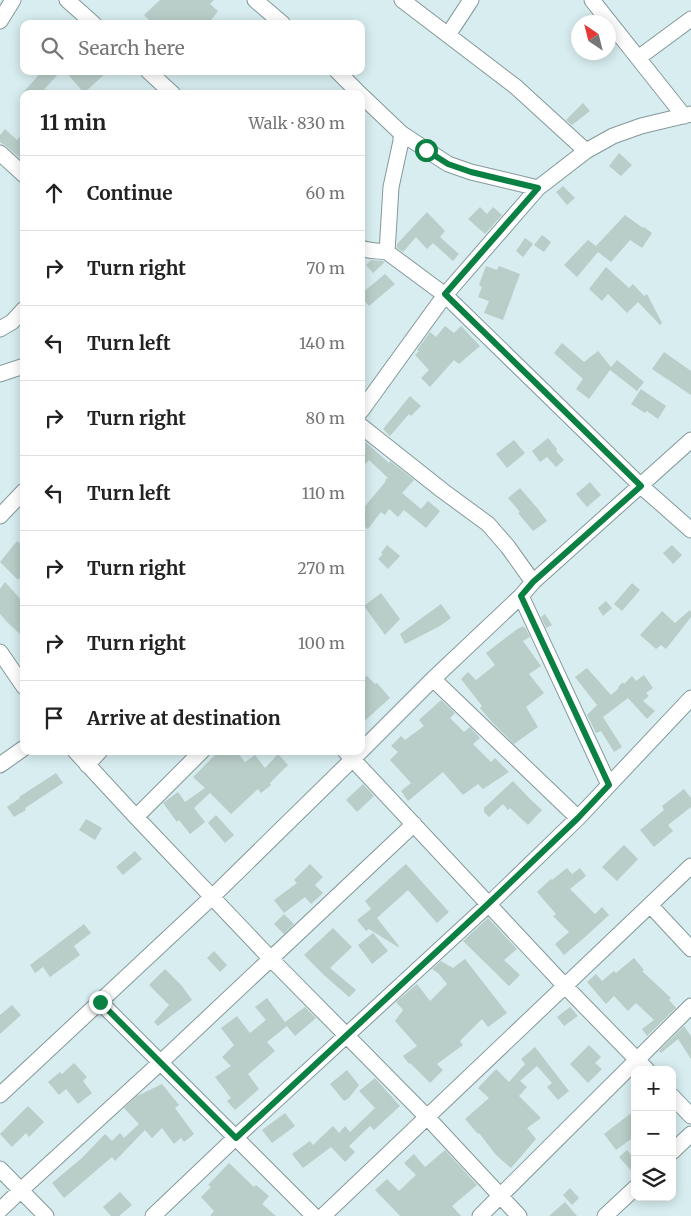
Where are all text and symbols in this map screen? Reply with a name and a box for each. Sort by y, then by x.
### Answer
north arrow [571,15,616,60]
search box [20,20,365,75]
icon: search [38,34,66,62]
text: Search here [78,36,185,60]
text: 11 min [40,109,106,136]
text: Walk · 830 m [249,113,345,133]
route start [415,139,438,162]
icon: ahead [40,179,68,207]
text: Continue [87,181,173,205]
text: 60 m [305,183,345,203]
icon: right [40,254,68,282]
text: Turn right [87,256,186,280]
text: 70 m [306,258,345,278]
icon: left [40,329,68,357]
text: Turn left [87,331,171,355]
text: 140 m [299,333,345,353]
icon: right [40,404,68,432]
text: Turn right [87,406,186,430]
text: 80 m [306,408,345,428]
icon: left [40,479,68,507]
text: Turn left [87,481,171,505]
text: 110 m [302,483,345,503]
icon: right [40,554,68,582]
text: Turn right [87,556,186,580]
text: 270 m [297,558,345,578]
icon: right [40,629,68,657]
text: Turn right [87,631,186,655]
text: 100 m [298,633,345,653]
icon: arrive [40,704,68,732]
text: Arrive at destination [87,706,281,730]
route end [89,991,112,1014]
map controls [631,1066,676,1201]
button: + [631,1066,676,1111]
button: − [631,1111,676,1156]
button: layers [631,1156,676,1201]

